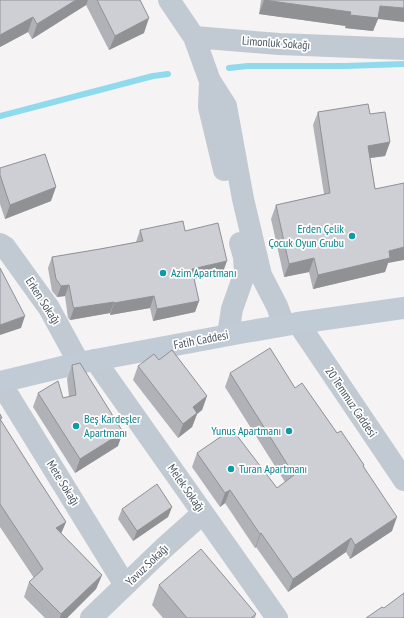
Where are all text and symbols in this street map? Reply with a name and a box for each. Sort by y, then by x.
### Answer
street label: Limonluk Sokağı [241,33,311,52]
place label: Erden Çelik Çocuk Oyun Grubu [268,221,344,250]
marker: Erden Çelik Çocuk Oyun Grubu [347,231,357,241]
place label: Azim Apartmanı [171,265,237,280]
marker: Azim Apartmanı [158,268,168,278]
street label: Erken Sokağı [23,274,64,327]
street label: Fatih Caddesi [172,327,230,352]
street label: 20 Temmuz Caddesi [322,364,380,440]
place label: Beş Kardeşler Apartmanı [84,411,141,440]
marker: Beş Kardeşler Apartmanı [71,421,81,431]
place label: Yunus Apartmanı [211,423,281,438]
marker: Yunus Apartmanı [284,426,294,436]
street label: Mete Sokağı [44,457,83,508]
street label: Melek Sokağı [165,461,208,514]
place label: Turan Apartmanı [239,461,307,476]
marker: Turan Apartmanı [226,464,236,474]
street label: Yavuz Sokağı [122,541,171,589]

